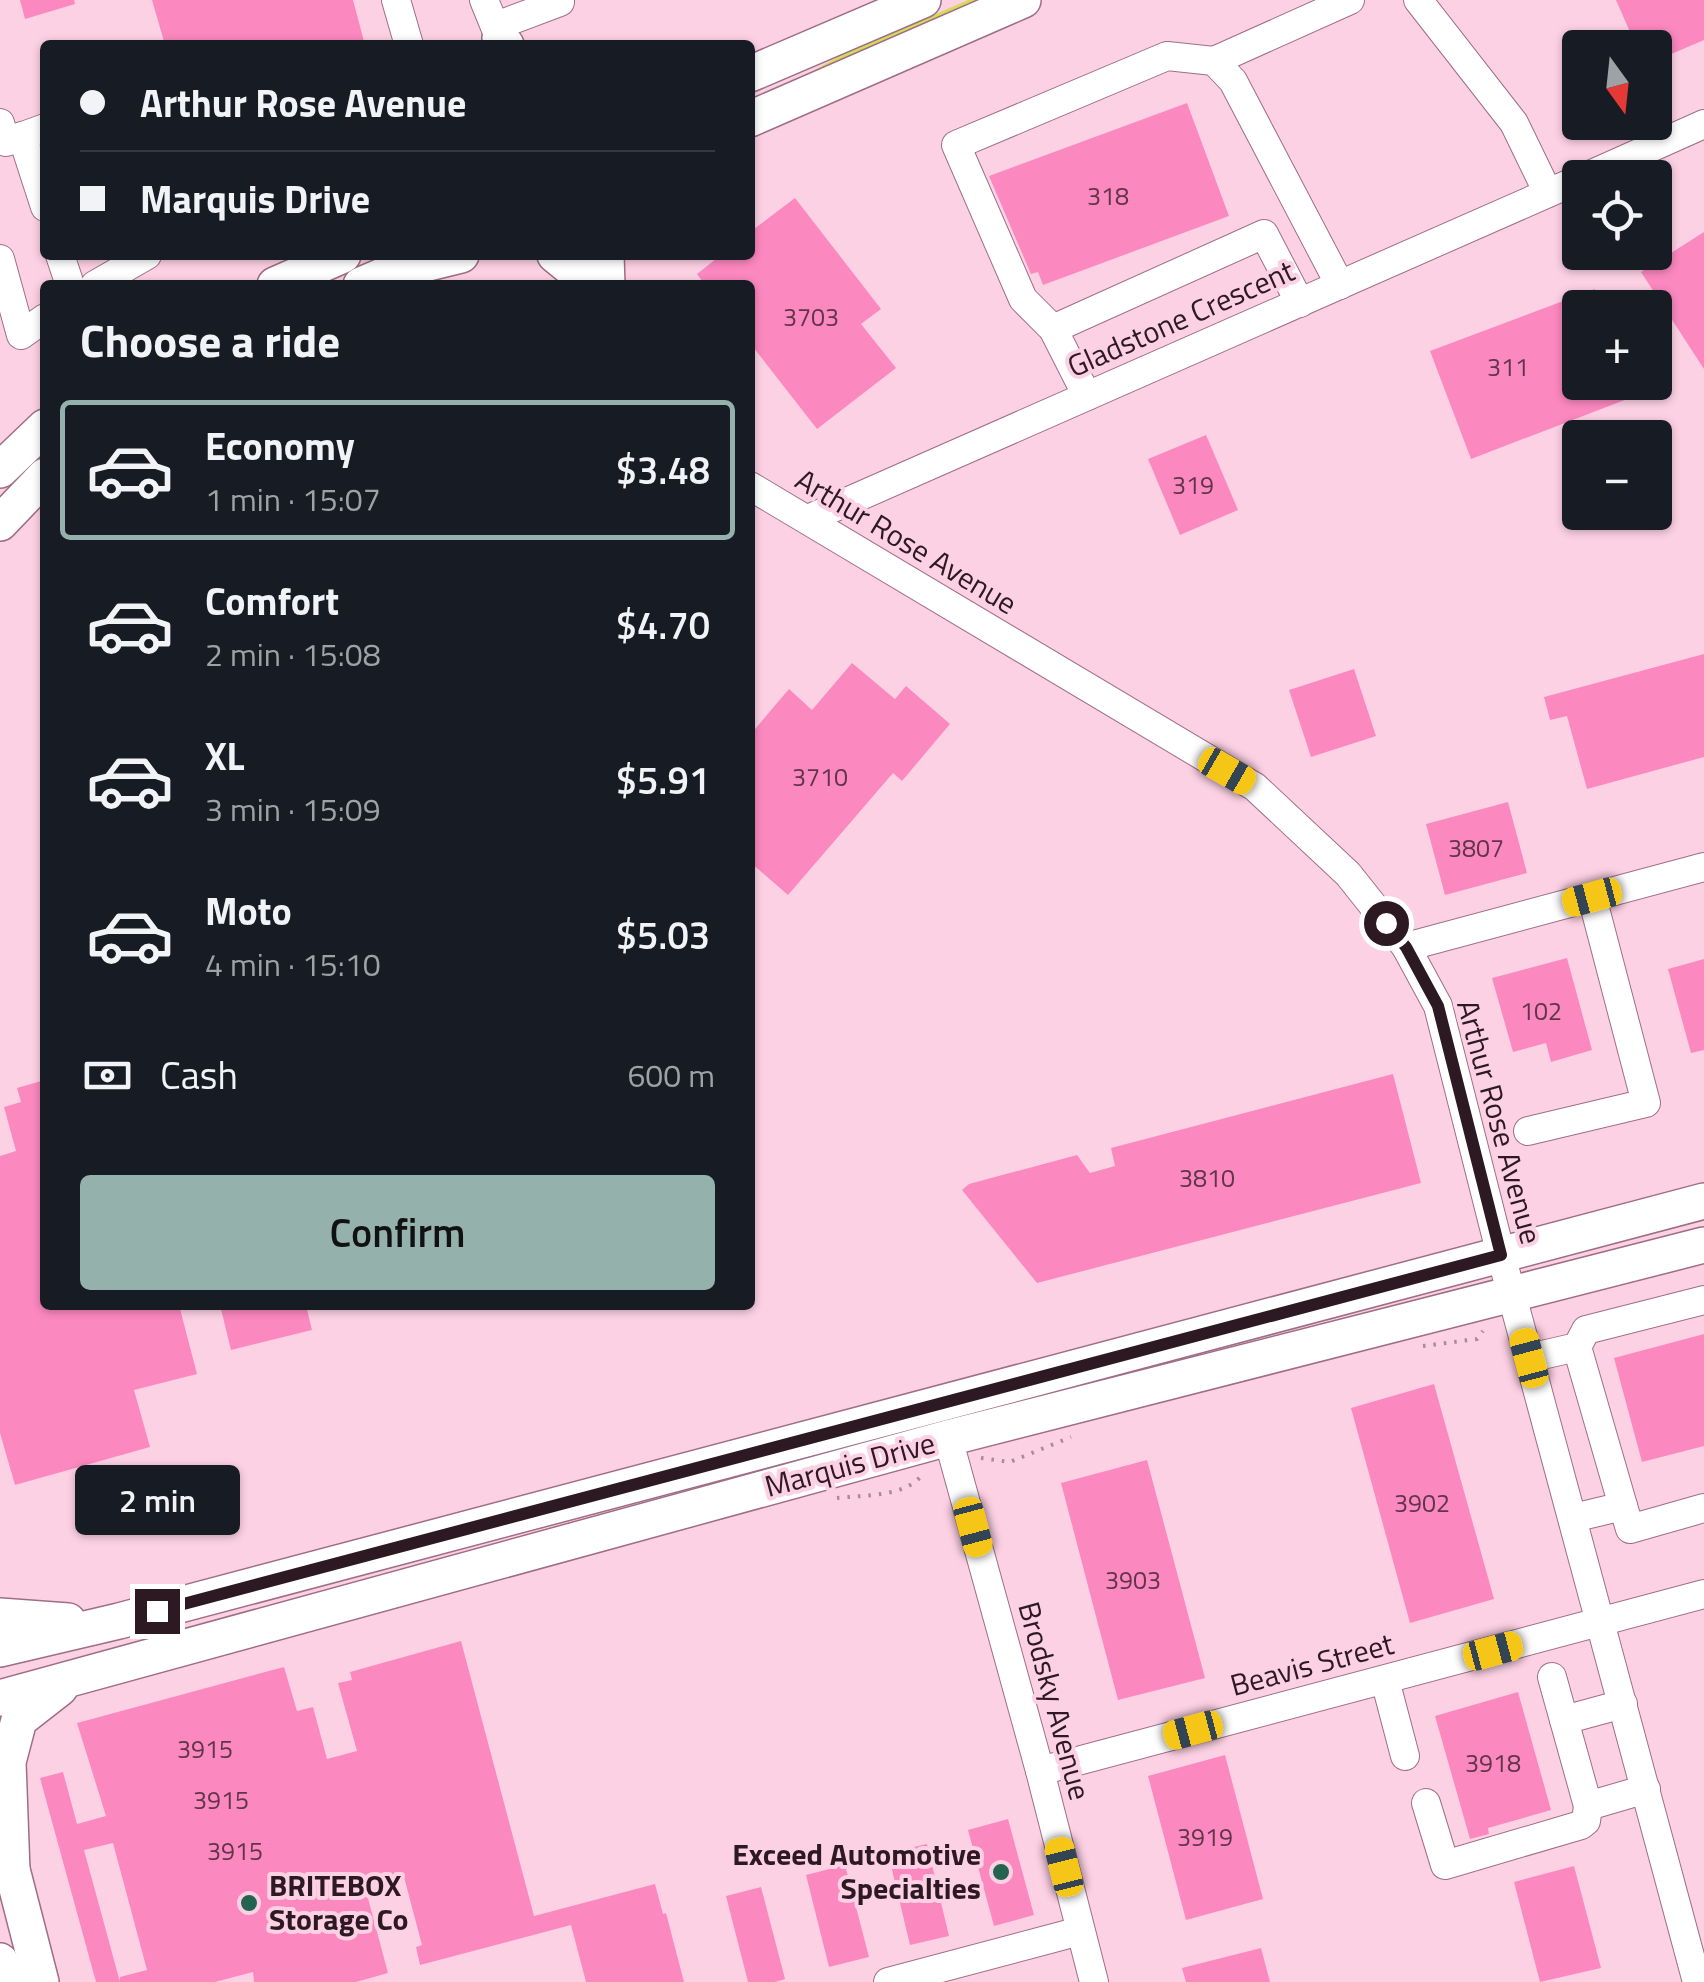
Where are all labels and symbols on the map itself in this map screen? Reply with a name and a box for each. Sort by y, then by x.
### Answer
north arrow [1562,30,1672,140]
house number: 318 [1087,177,1129,215]
street label: Gladstone Crescent [1060,247,1302,389]
house number: 3703 [783,298,839,336]
house number: 311 [1487,348,1529,386]
street label: Arthur Rose Avenue [787,457,1026,626]
house number: 319 [1172,466,1214,504]
car [1194,743,1260,799]
house number: 3710 [792,758,848,796]
house number: 3807 [1448,829,1504,867]
car [1559,875,1625,919]
route start [1364,901,1409,946]
house number: 102 [1520,992,1562,1030]
street label: Arthur Rose Avenue [1445,994,1555,1249]
house number: 3810 [1179,1159,1235,1197]
car [1507,1325,1551,1391]
street label: Marquis Drive [759,1419,940,1509]
callout: 2 min [74,1466,240,1536]
house number: 3902 [1394,1484,1450,1522]
car [951,1494,995,1560]
house number: 3903 [1105,1561,1161,1599]
route end [135,1589,180,1634]
street label: Brodsky Avenue [1006,1596,1104,1805]
street label: Beavis Street [1225,1620,1399,1708]
car [1460,1629,1526,1673]
car [1160,1708,1226,1752]
house number: 3915 [177,1730,233,1768]
house number: 3918 [1465,1744,1521,1782]
house number: 3915 [193,1781,249,1819]
house number: 3919 [1177,1818,1233,1856]
place label: Exceed Automotive Specialties [732,1831,981,1911]
house number: 3915 [207,1832,263,1870]
car [1042,1834,1086,1900]
marker: Exceed Automotive Specialties [990,1861,1012,1883]
place label: BRITEBOX Storage Co [269,1862,408,1942]
marker: BRITEBOX Storage Co [238,1892,260,1914]

